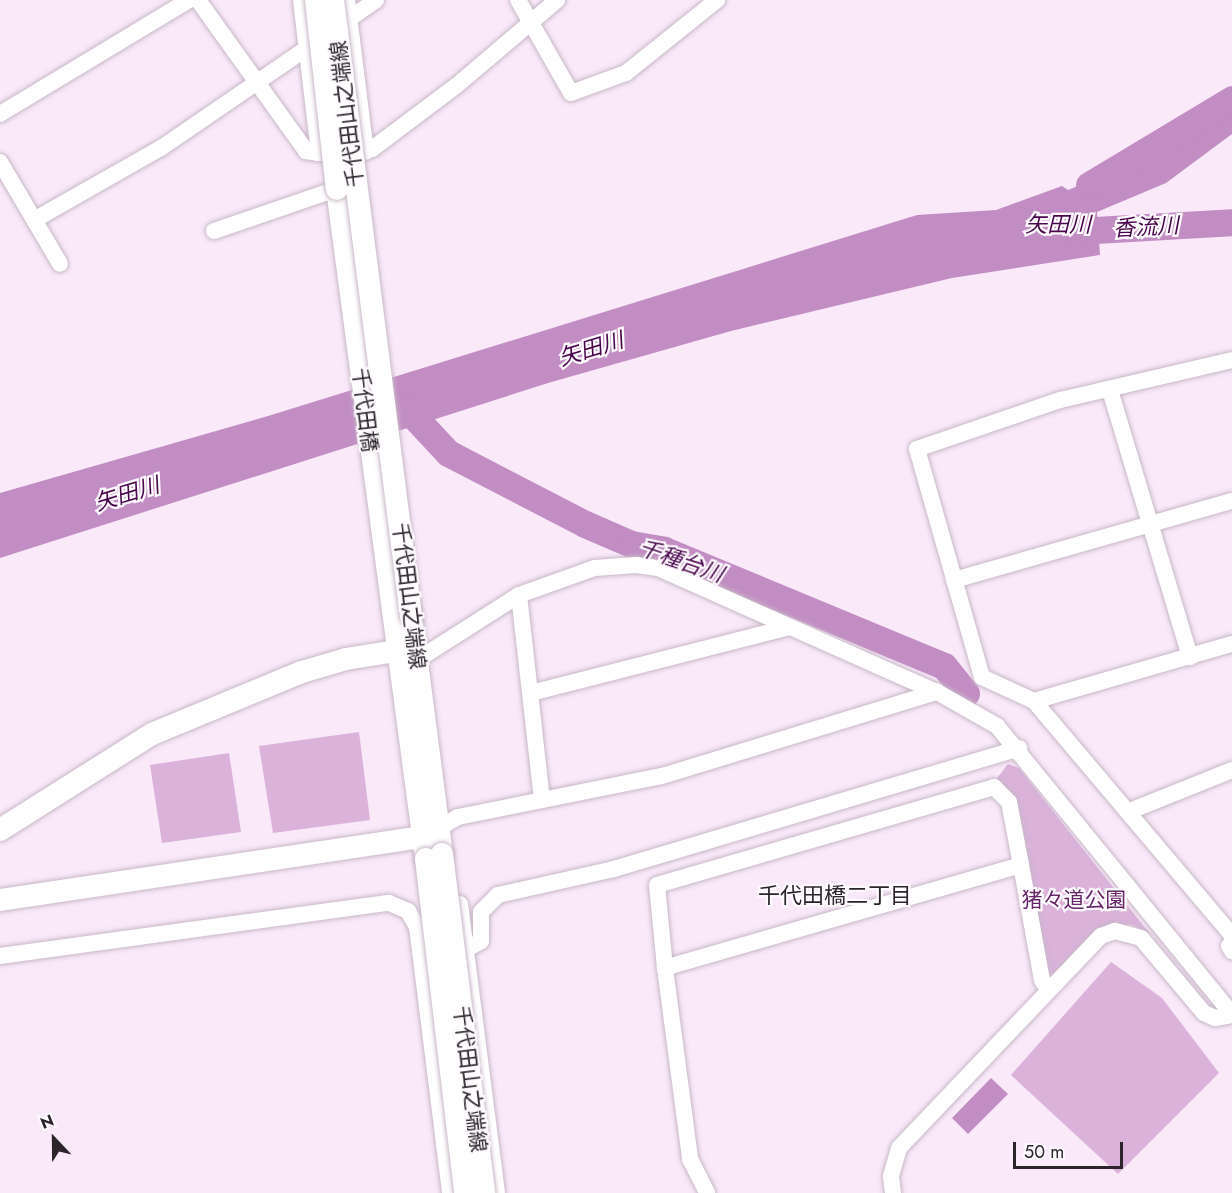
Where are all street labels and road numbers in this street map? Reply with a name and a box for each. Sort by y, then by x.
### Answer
street label: 千代田山之端線 [326,40,368,188]
street label: 千代田橋 [347,367,383,453]
street label: 千代田山之端線 [388,522,430,670]
street label: 千代田山之端線 [449,1005,491,1153]

